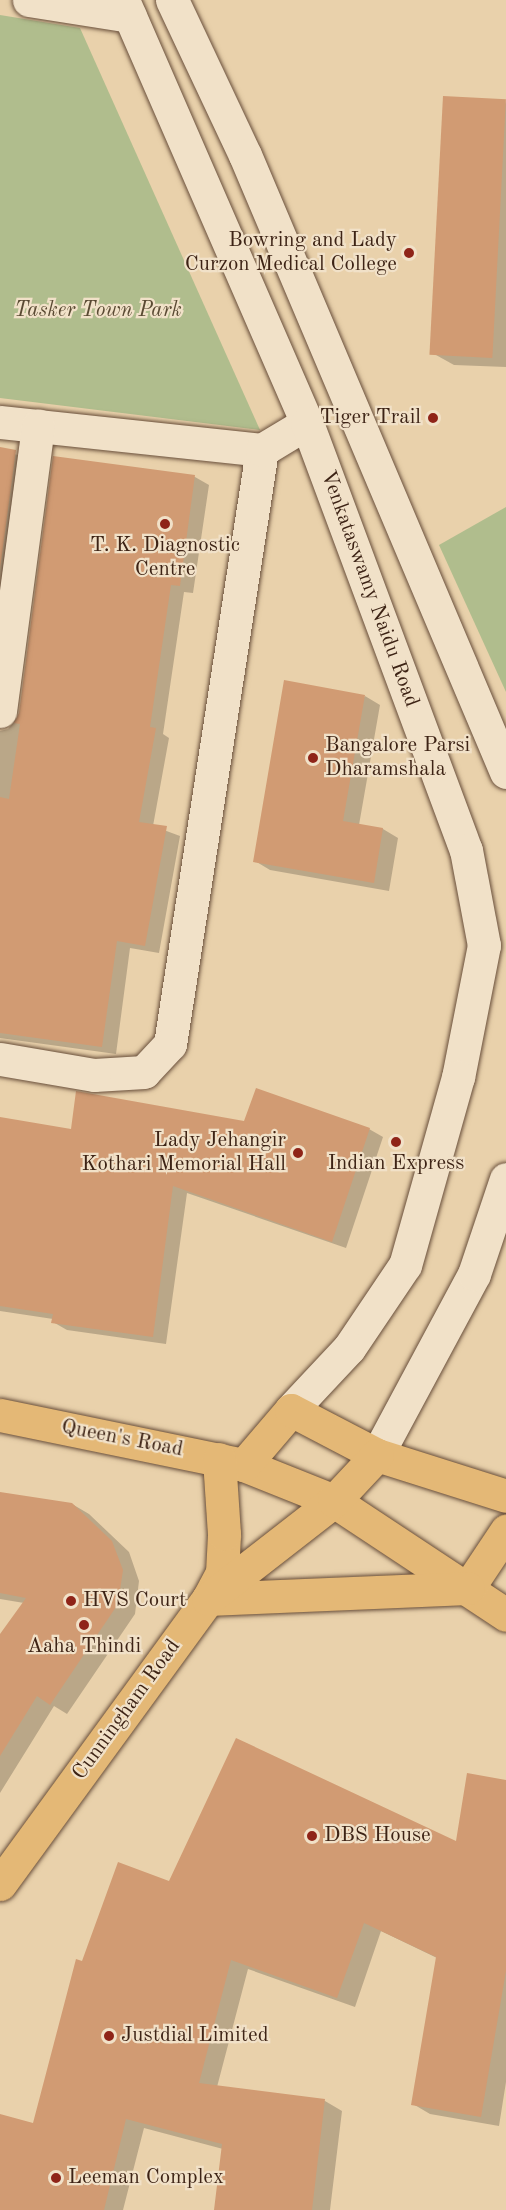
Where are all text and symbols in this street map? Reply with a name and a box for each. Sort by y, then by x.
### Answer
place label: Bowring and Lady Curzon Medical College [185,228,397,278]
marker: Bowring and Lady Curzon Medical College [402,246,416,260]
park label: Tasker Town Park [14,298,182,324]
place label: Tiger Trail [320,405,421,431]
marker: Tiger Trail [426,411,440,425]
street label: Venkataswamy Naidu Road [314,467,424,711]
marker: T. K. Diagnostic Centre [158,517,172,531]
place label: T. K. Diagnostic Centre [90,533,240,583]
place label: Bangalore Parsi Dharamshala [325,733,470,783]
marker: Bangalore Parsi Dharamshala [306,751,320,765]
place label: Lady Jehangir Kothari Memorial Hall [82,1128,286,1178]
marker: Indian Express [389,1135,403,1149]
marker: Lady Jehangir Kothari Memorial Hall [291,1146,305,1160]
place label: Indian Express [328,1151,464,1177]
street label: Queen's Road [59,1415,185,1463]
place label: HVS Court [83,1588,186,1614]
marker: HVS Court [64,1594,78,1608]
marker: Aaha Thindi [77,1618,91,1632]
place label: Aaha Thindi [27,1634,141,1660]
street label: Cunningham Road [68,1635,186,1785]
place label: DBS House [324,1823,431,1849]
marker: DBS House [305,1829,319,1843]
place label: Justdial Limited [121,2023,269,2049]
marker: Justdial Limited [102,2029,116,2043]
place label: Leeman Complex [68,2165,224,2191]
marker: Leeman Complex [49,2171,63,2185]

